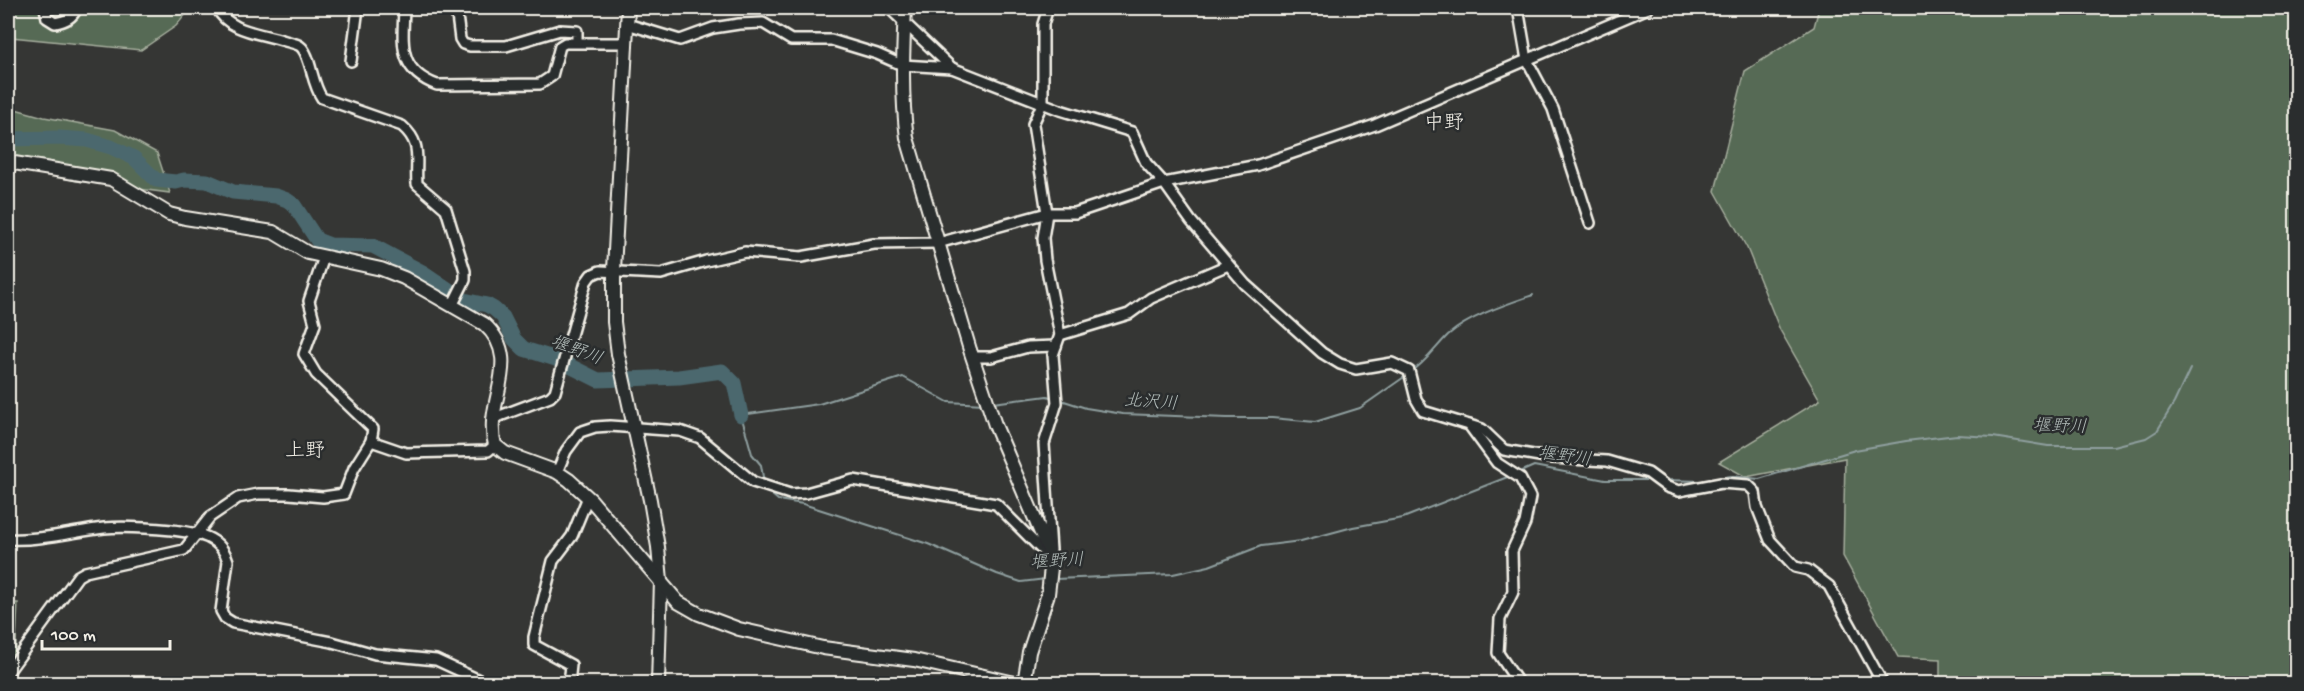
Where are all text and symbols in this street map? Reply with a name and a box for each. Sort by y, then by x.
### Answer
district label: 中野 [1424,111,1464,136]
water label: 堰野川 [547,332,605,371]
water label: 北沢川 [1123,391,1178,416]
water label: 堰野川 [2033,416,2087,439]
district label: 上野 [285,440,325,464]
water label: 堰野川 [1536,443,1593,472]
water label: 堰野川 [1030,551,1085,574]
scale bar [42,613,170,651]
text: 100 m [50,626,96,647]

